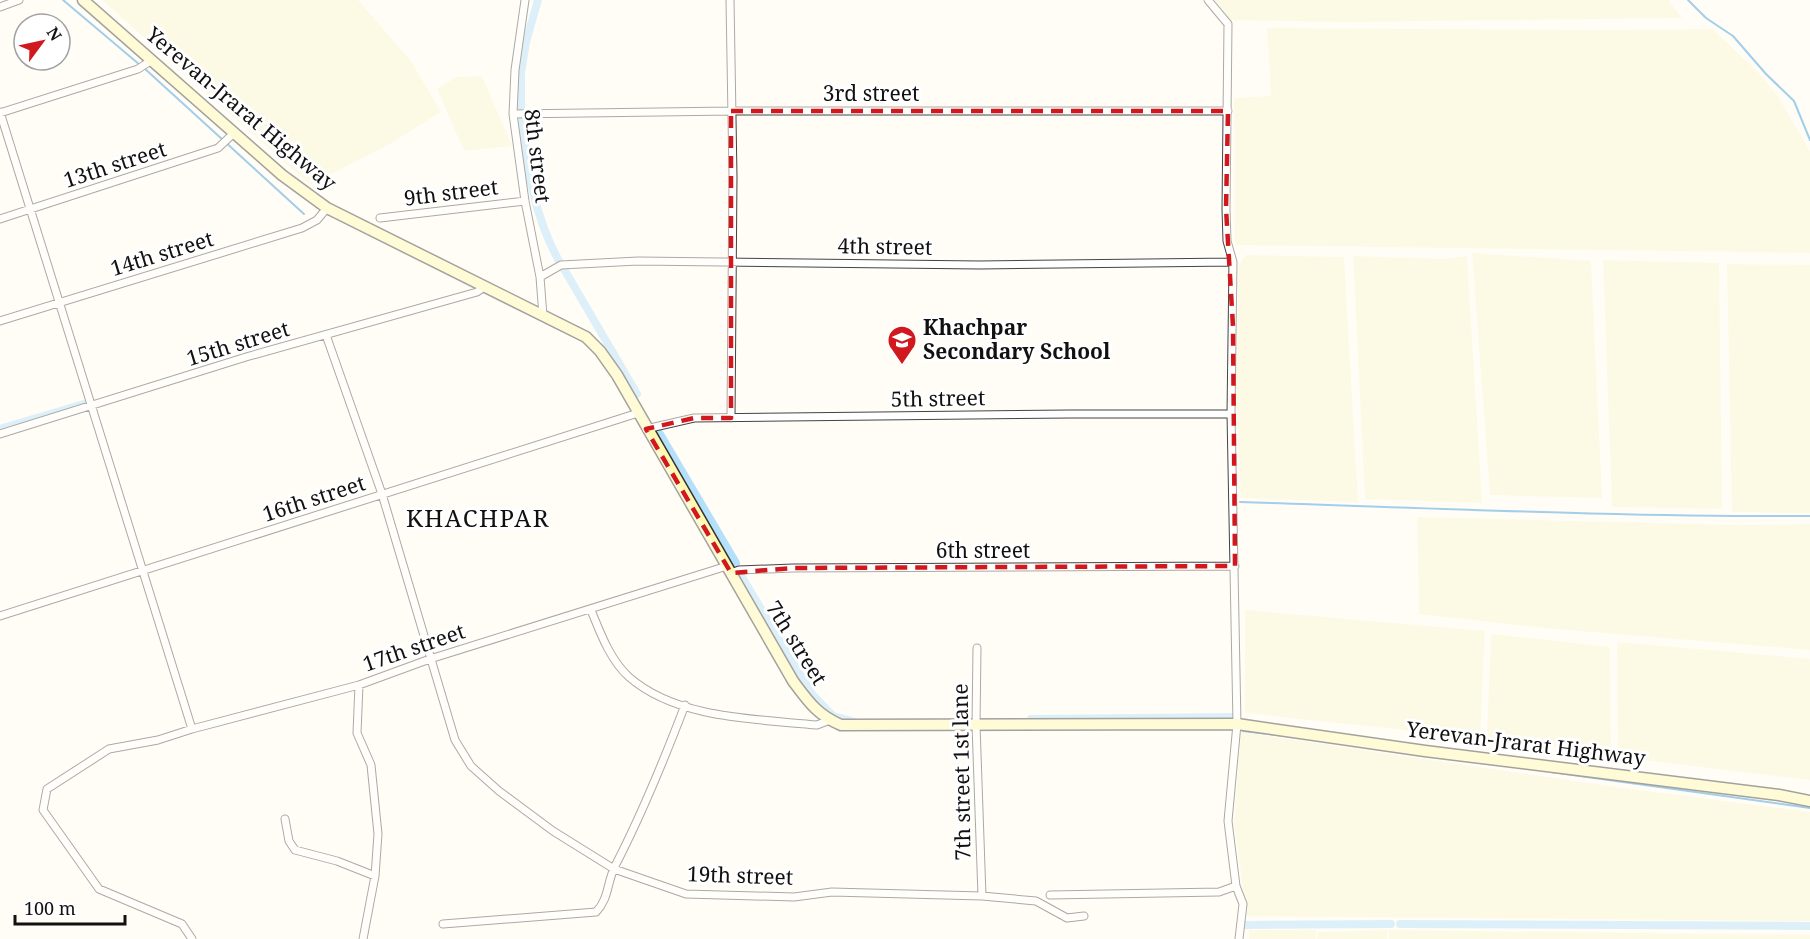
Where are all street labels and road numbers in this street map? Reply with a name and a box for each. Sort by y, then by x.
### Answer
street label: Yerevan-Jrarat Highway [140,20,343,196]
street label: 3rd street [823,79,919,107]
street label: 8th street [518,107,558,205]
street label: 13th street [60,134,170,194]
street label: 9th street [402,172,500,212]
street label: 14th street [107,224,217,282]
street label: 4th street [838,231,933,261]
street label: 15th street [183,314,293,372]
street label: 5th street [890,383,985,413]
street label: 16th street [259,468,369,528]
street label: 6th street [936,536,1030,564]
street label: 7th street [760,595,834,690]
street label: 17th street [359,617,468,678]
street label: 7th street 1st lane [945,683,977,861]
street label: Yerevan-Jrarat Highway [1404,714,1647,772]
street label: 19th street [686,859,794,891]

